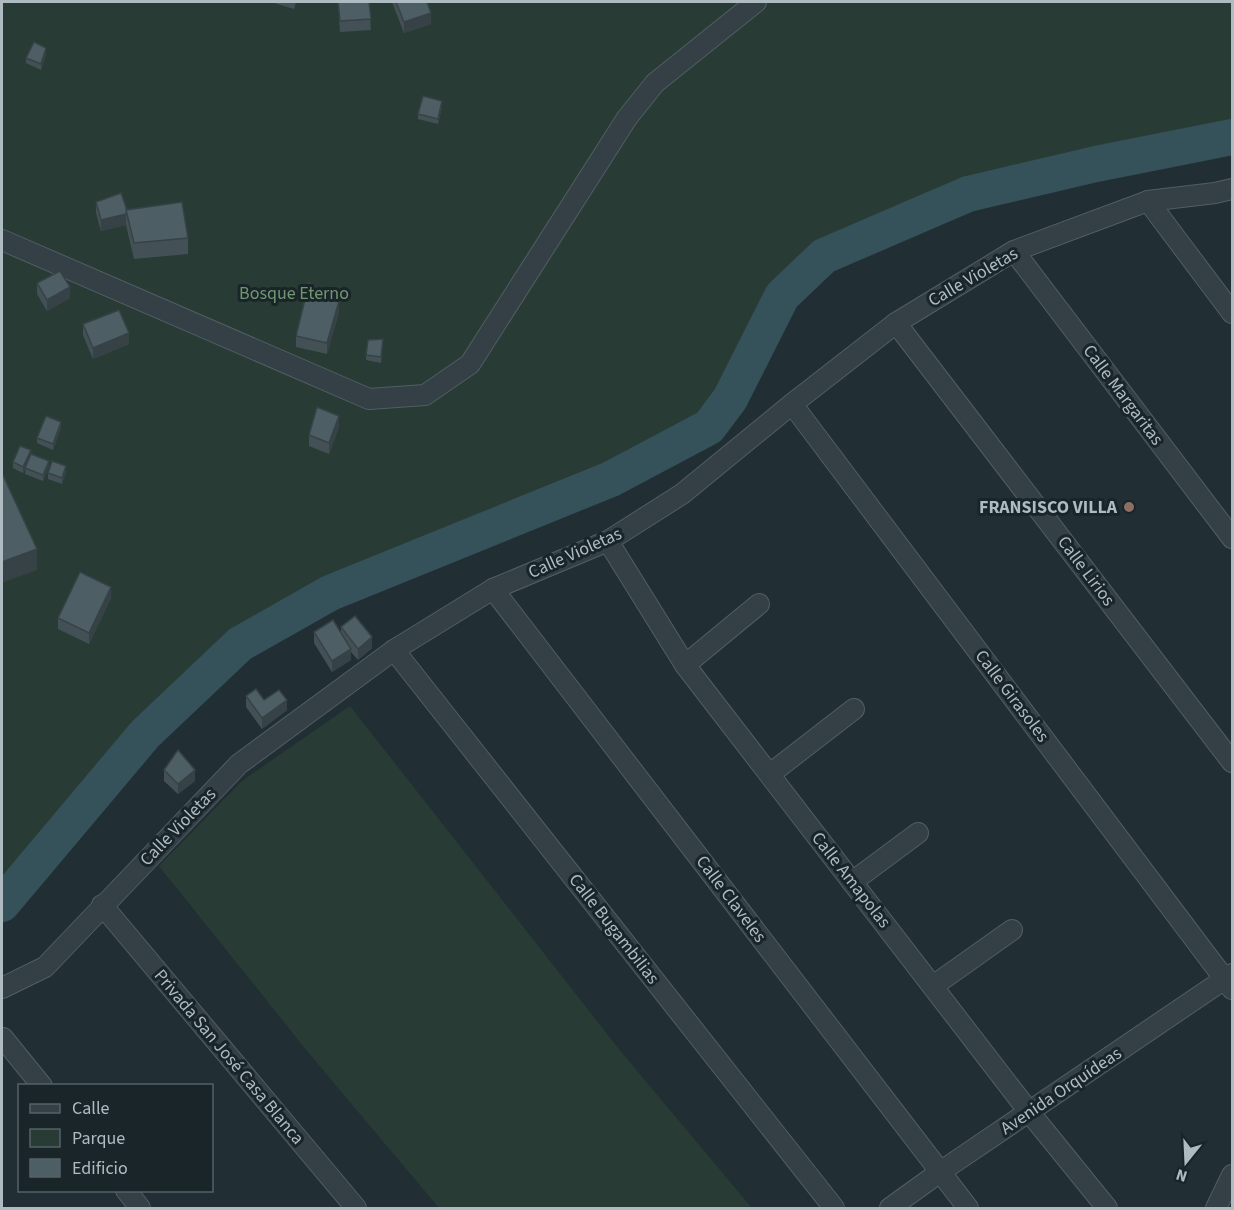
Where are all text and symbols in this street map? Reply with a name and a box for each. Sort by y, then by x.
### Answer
street label: Calle Violetas [923,241,1023,313]
park label: Bosque Eterno [239,281,349,306]
street label: Calle Margaritas [1077,340,1169,450]
place label: FRANSISCO VILLA [979,495,1118,520]
marker: FRANSISCO VILLA [1122,500,1136,514]
street label: Calle Violetas [524,521,626,585]
street label: Calle Lirios [1051,531,1121,611]
street label: Calle Girasoles [969,645,1055,747]
street label: Calle Violetas [134,782,222,872]
street label: Calle Amapolas [806,827,896,933]
street label: Calle Claveles [690,850,772,948]
street label: Calle Bugambilias [563,868,665,990]
street label: Privada San José Casa Blanca [148,964,310,1150]
street label: Avenida Orquídeas [995,1041,1127,1141]
legend [18,1084,213,1192]
text: Calle [72,1096,110,1121]
text: Parque [72,1126,125,1151]
north arrow [1156,1132,1216,1192]
text: Edificio [72,1156,128,1181]
text: N [1173,1163,1190,1187]

